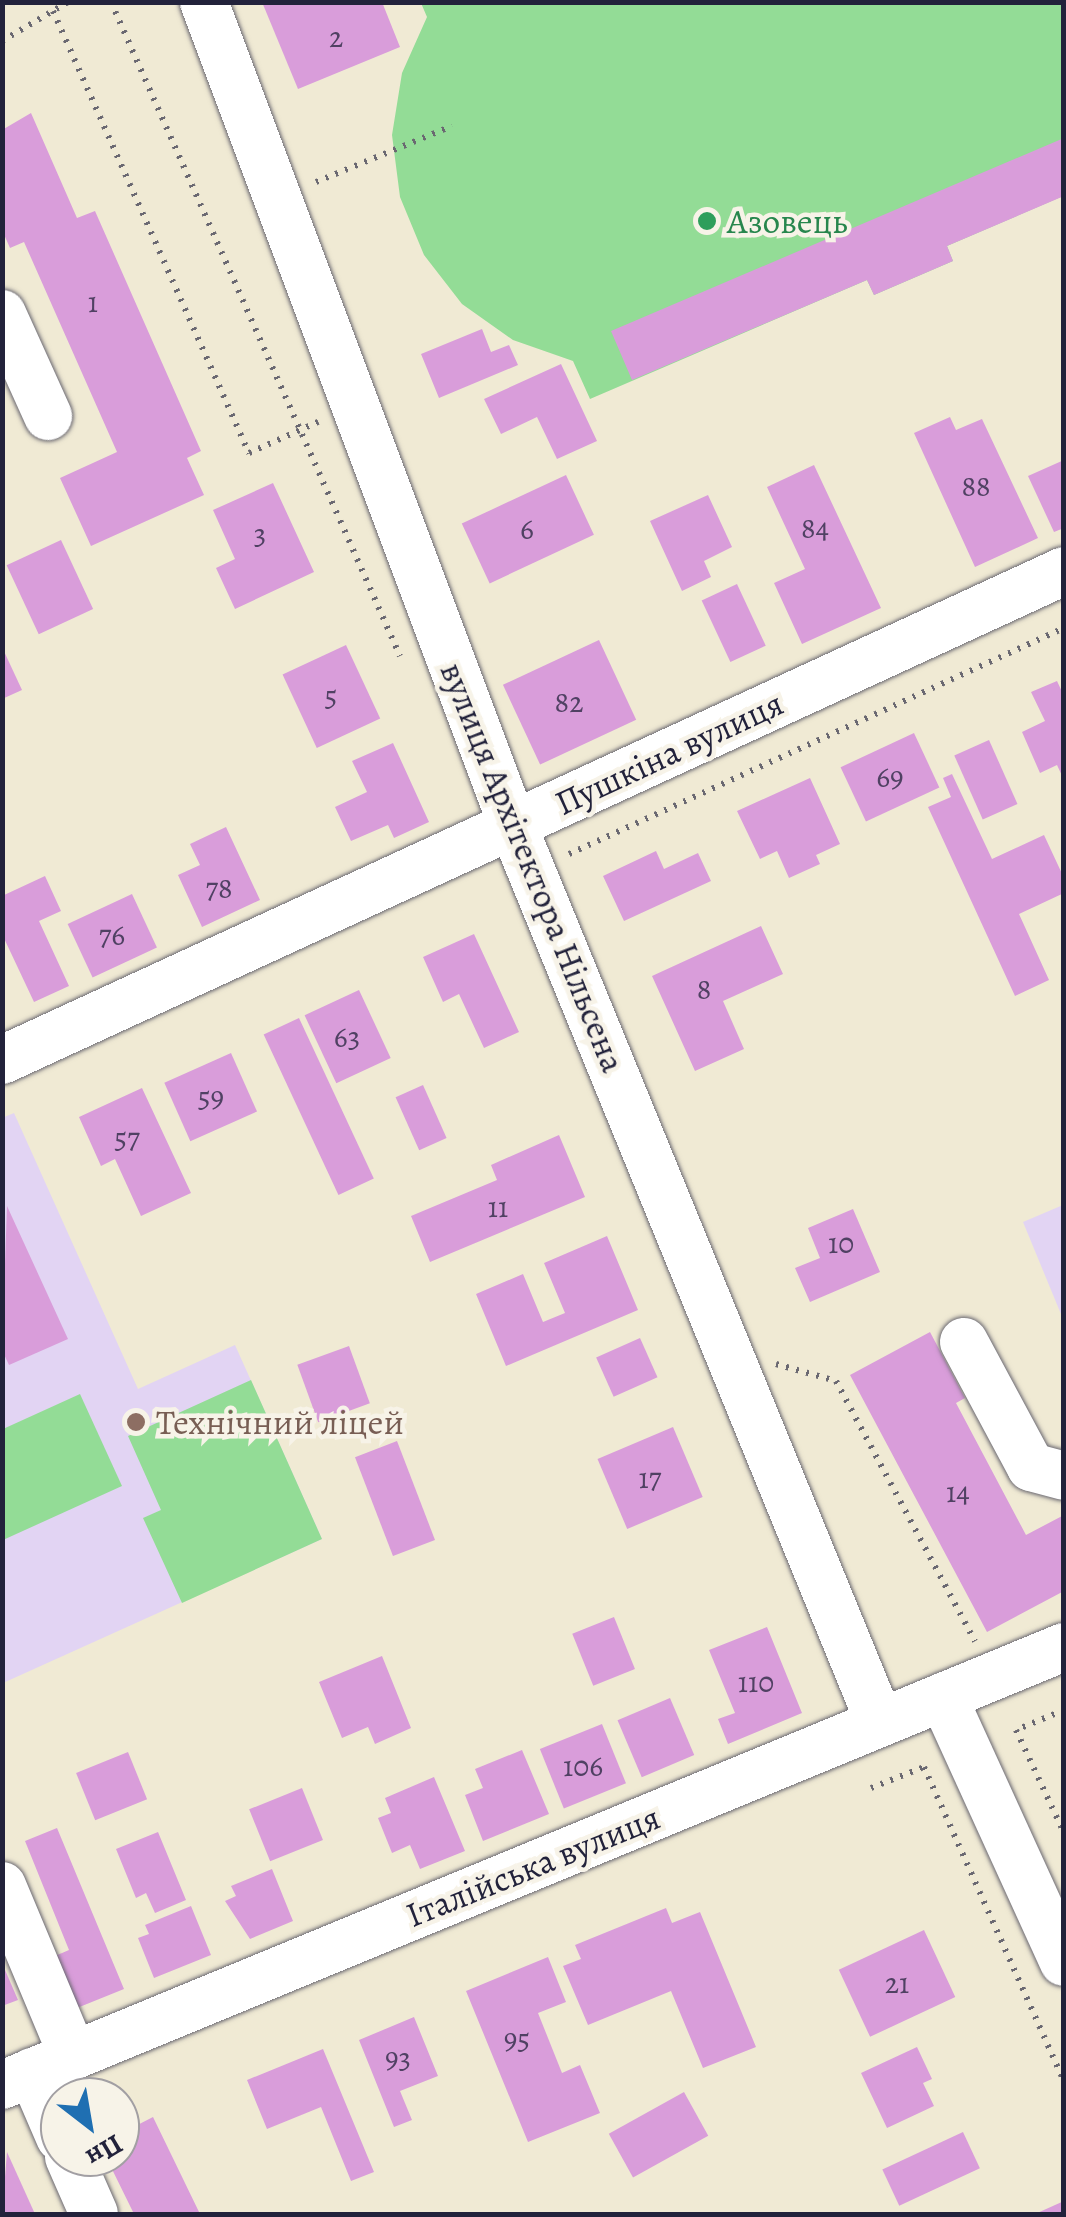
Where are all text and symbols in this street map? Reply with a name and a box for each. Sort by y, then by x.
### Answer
house number: 2 [329,19,343,55]
place label: Азовець [727,200,848,242]
marker: Азовець [696,210,718,232]
house number: 1 [88,284,98,320]
house number: 88 [961,468,991,504]
house number: 84 [801,510,829,546]
house number: 6 [520,511,534,547]
house number: 3 [254,516,266,552]
street label: вулиця Архітектора Нільсена [431,656,635,1078]
house number: 5 [325,678,337,714]
street label: Пушкіна вулиця [548,682,790,824]
house number: 82 [555,684,583,720]
house number: 69 [876,759,904,795]
house number: 78 [205,870,233,906]
house number: 76 [99,917,125,953]
house number: 8 [697,971,711,1007]
house number: 63 [334,1019,360,1055]
house number: 59 [198,1079,224,1115]
house number: 57 [114,1120,140,1156]
house number: 11 [488,1189,508,1225]
house number: 10 [828,1225,854,1261]
place label: Технічний ліцей [156,1401,404,1443]
marker: Технічний ліцей [125,1411,147,1433]
house number: 17 [639,1460,661,1496]
house number: 14 [946,1474,970,1510]
house number: 110 [738,1664,774,1700]
house number: 106 [563,1748,603,1784]
street label: Італійська вулиця [400,1796,666,1936]
house number: 21 [885,1965,909,2001]
house number: 95 [504,2021,530,2057]
house number: 93 [385,2040,411,2076]
north arrow [40,2077,140,2177]
text: Пн [79,2125,130,2177]

